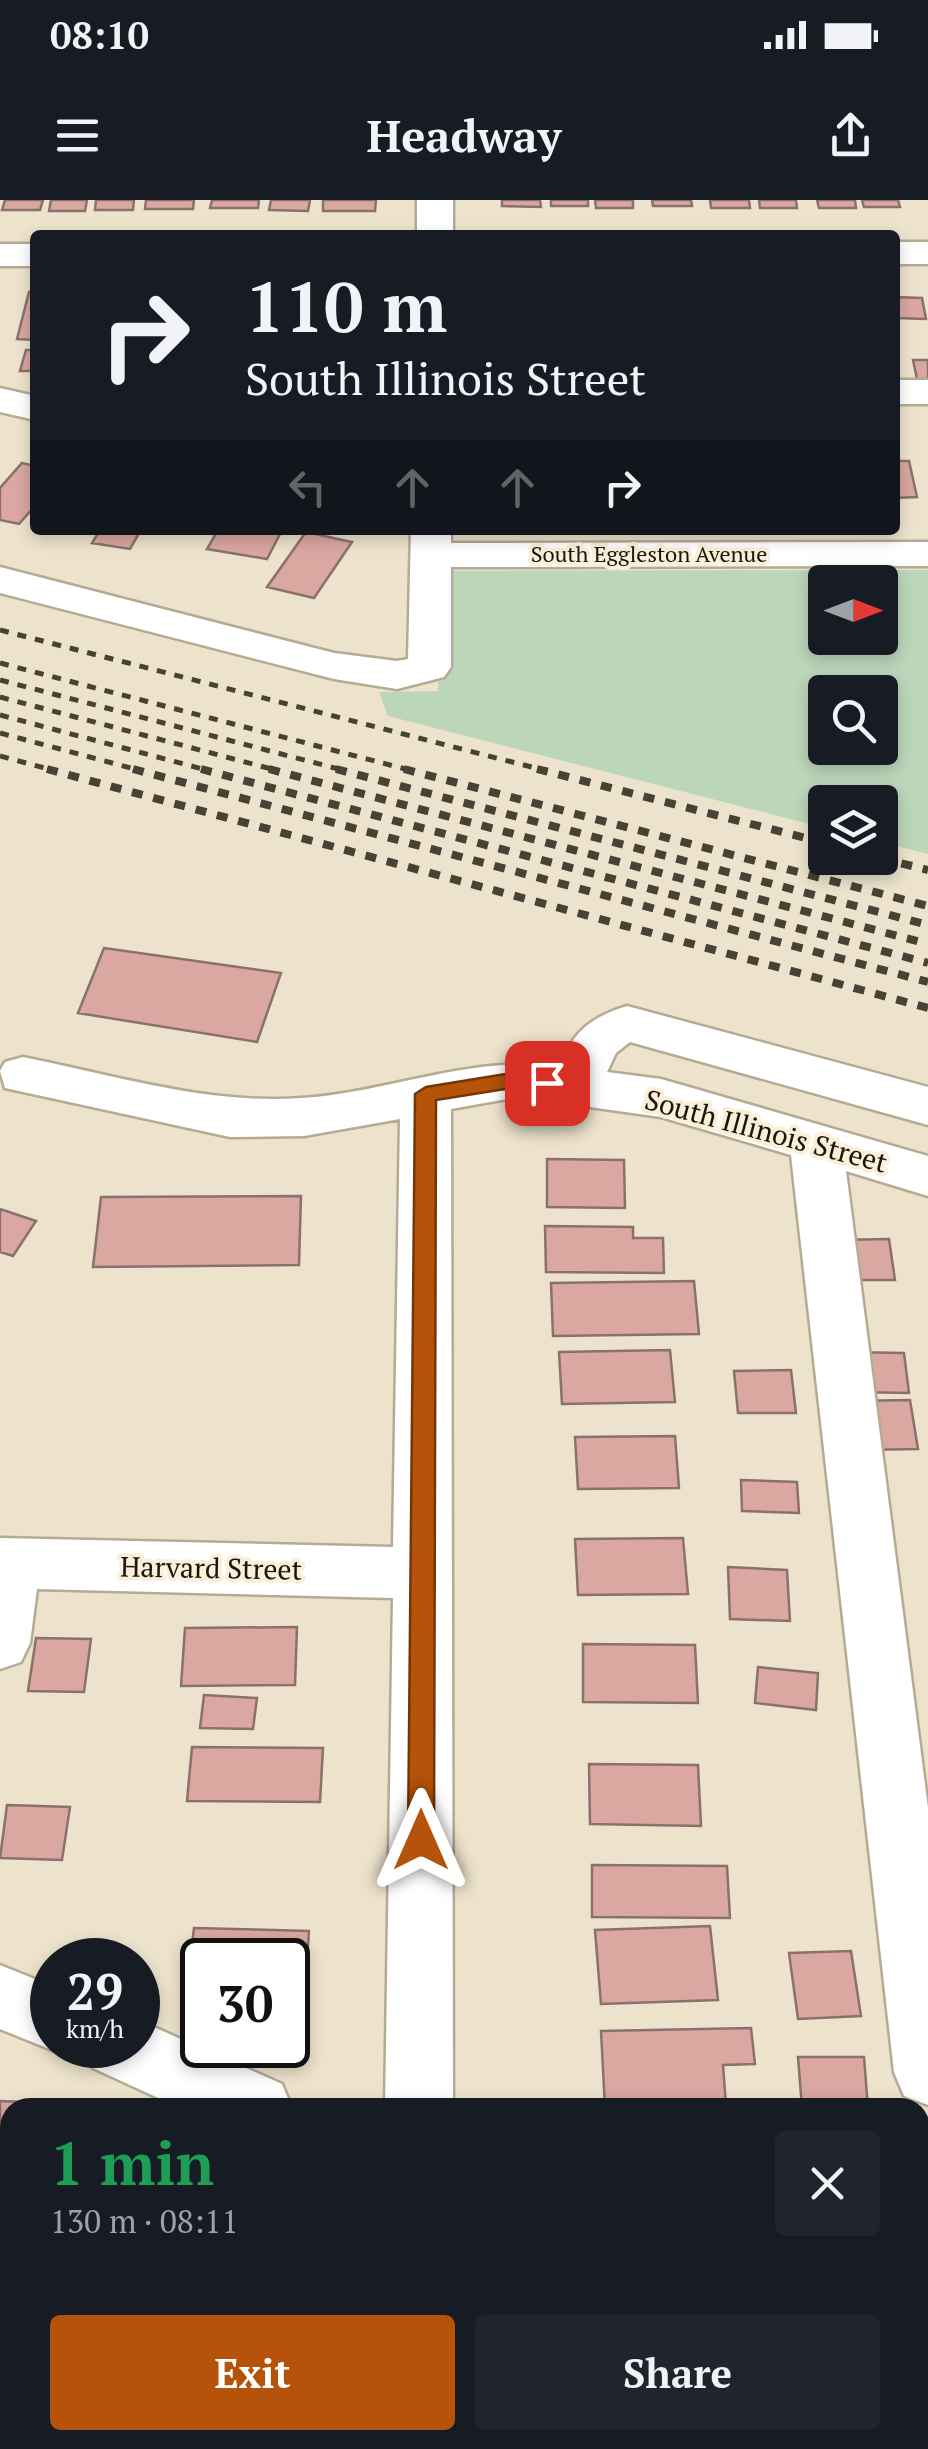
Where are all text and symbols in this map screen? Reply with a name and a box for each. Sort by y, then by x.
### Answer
text: 08:10 [50,10,149,60]
text: Headway [367,105,561,165]
icon: menu [50,108,105,163]
icon: share [823,108,878,163]
text: 110 m [245,259,447,352]
icon: right [80,270,210,400]
text: South Illinois Street [245,348,646,408]
icon: left [280,460,335,515]
icon: ahead [385,460,440,515]
icon: ahead [490,460,545,515]
icon: right [595,460,650,515]
street label: South Eggleston Avenue [531,539,767,568]
north arrow [808,565,898,655]
map controls [808,565,898,875]
button: search [808,675,898,765]
button: layers [808,785,898,875]
pin [505,1041,590,1126]
icon: arrive [520,1056,575,1111]
street label: South Illinois Street [641,1080,892,1181]
street label: Harvard Street [120,1547,303,1588]
position arrow [369,1788,473,1892]
speed limit sign: 30 [180,1938,310,2068]
text: 29 [67,1958,123,2024]
text: km/h [66,2012,124,2045]
text: 1 min [50,2123,214,2202]
button: close [775,2131,880,2236]
text: 130 m · 08:11 [50,2200,238,2242]
button: Exit [50,2315,455,2430]
button: Share [475,2315,880,2430]

